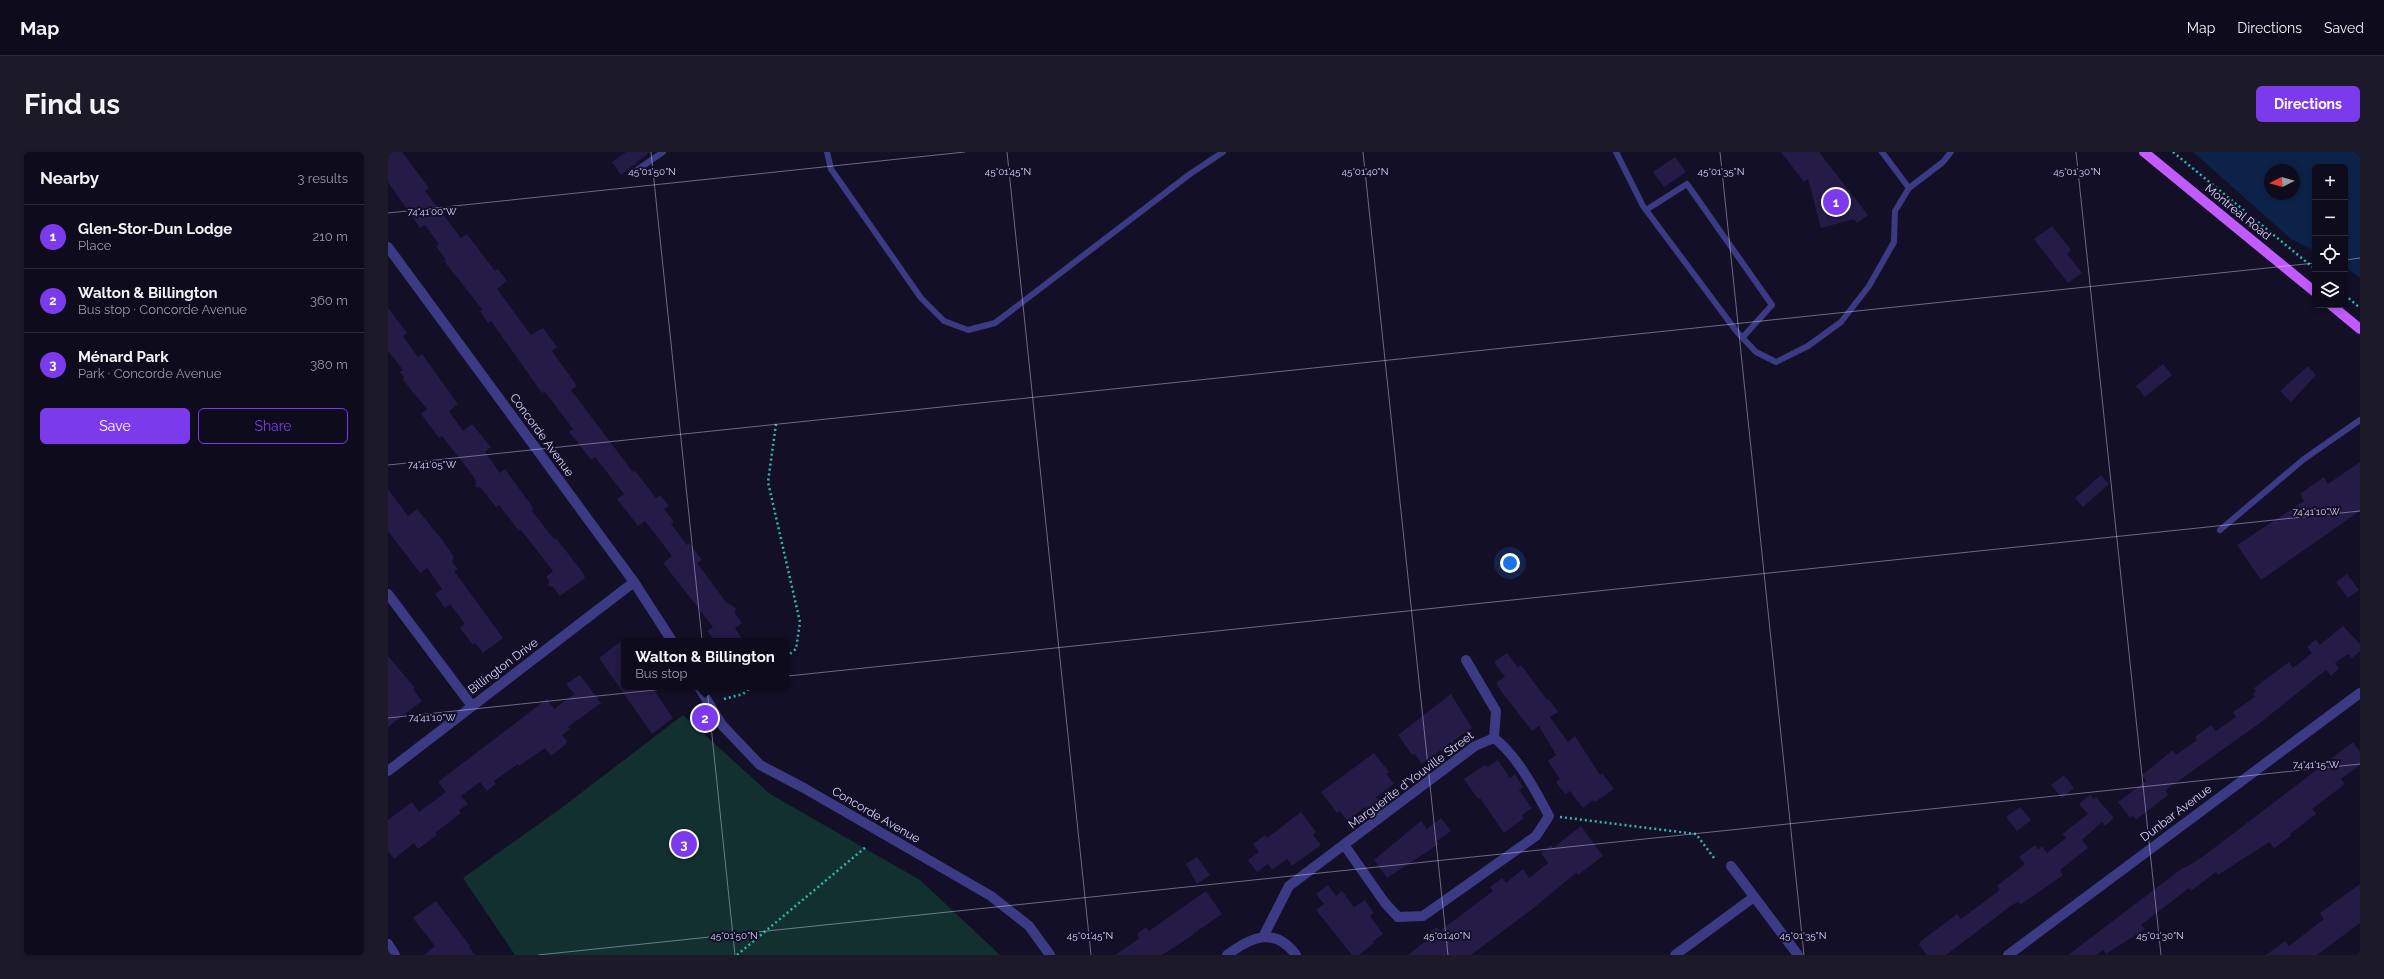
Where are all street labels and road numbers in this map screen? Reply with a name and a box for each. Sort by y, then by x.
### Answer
street label: Montreal Road [2202,181,2274,243]
street label: Concorde Avenue [507,391,577,479]
street label: Billington Drive [465,635,541,697]
street label: Marguerite d'Youville Street [1346,728,1476,832]
street label: Dunbar Avenue [2138,782,2214,844]
street label: Concorde Avenue [829,784,923,846]

